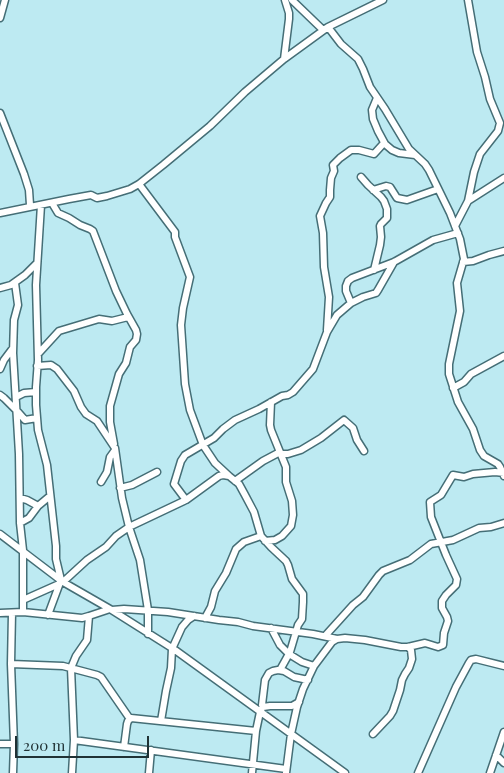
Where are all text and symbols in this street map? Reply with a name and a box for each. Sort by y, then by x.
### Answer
scale bar [18,726,151,758]
text: 200 m [23,735,65,755]

